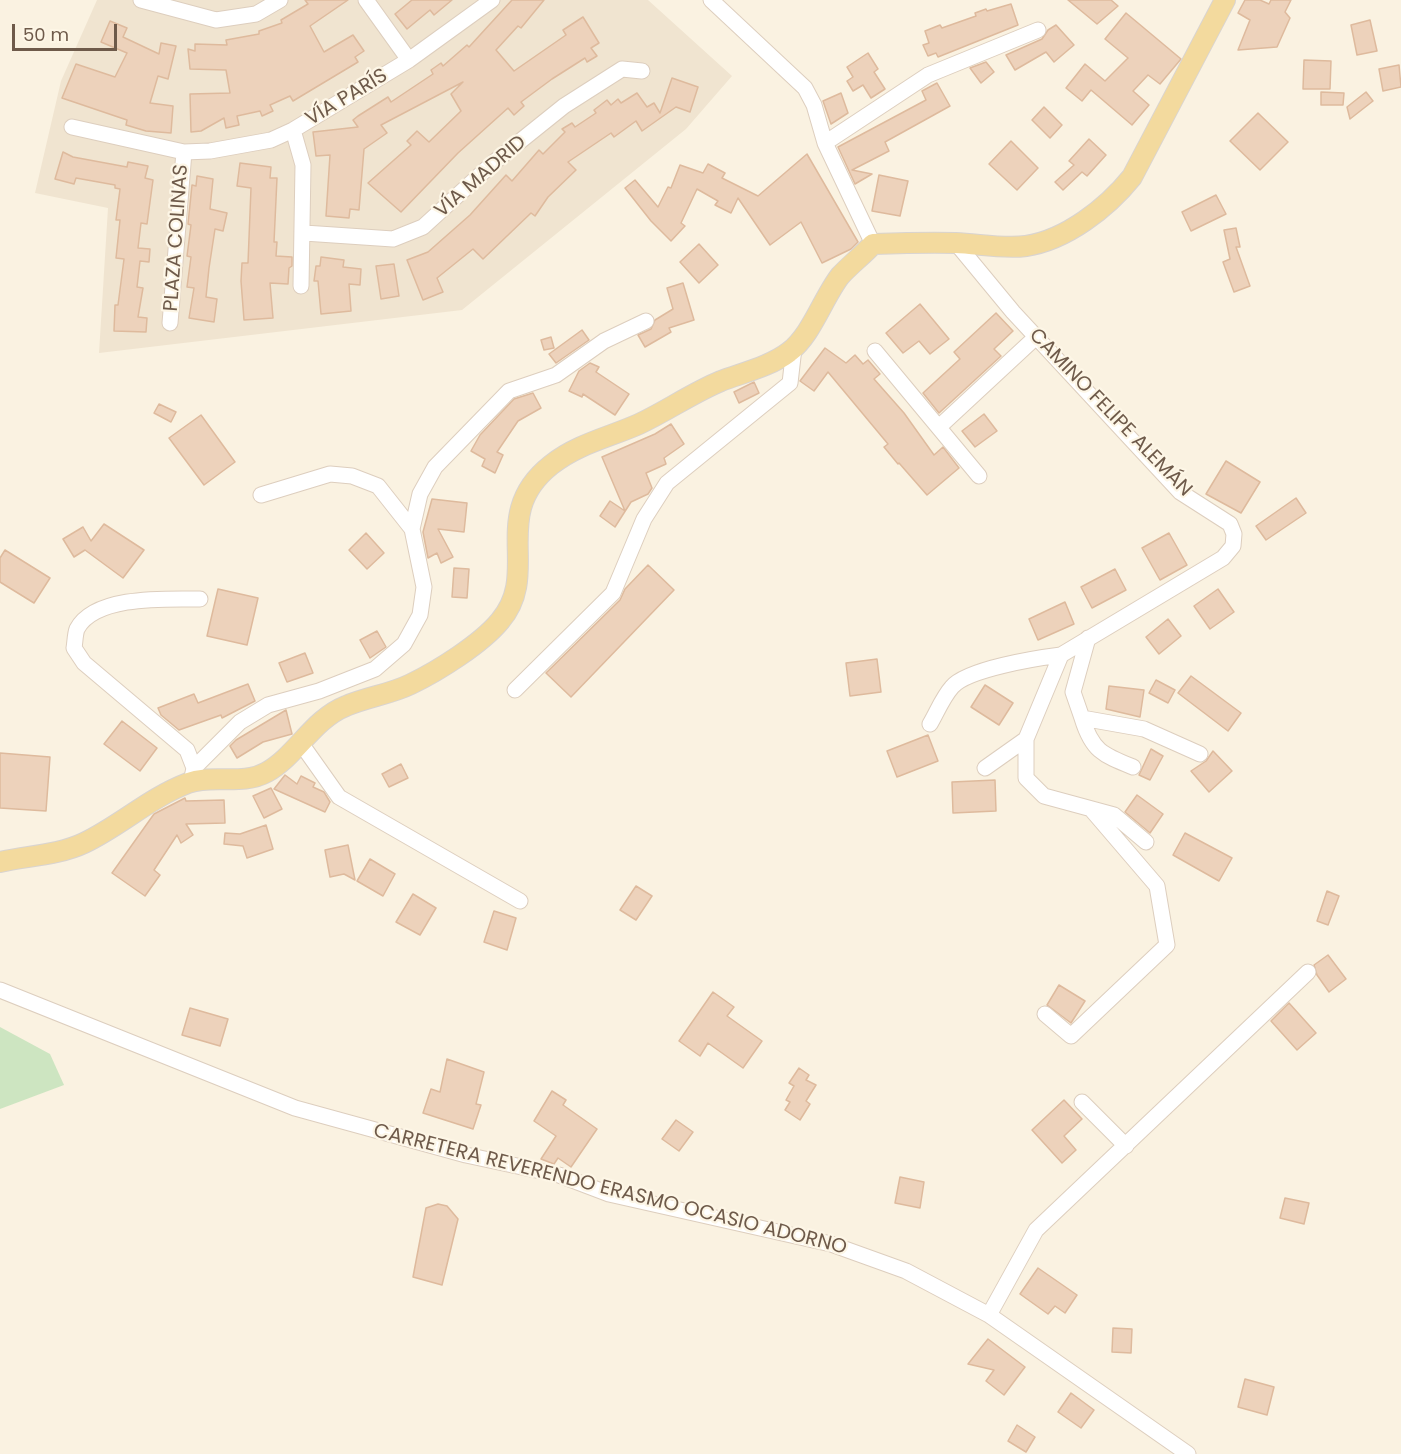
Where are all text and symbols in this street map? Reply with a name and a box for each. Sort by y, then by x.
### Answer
scale bar [15,12,120,50]
text: 50 m [23,22,69,47]
street label: VÍA PARÍS [302,64,392,132]
street label: VÍA MADRID [430,131,532,223]
street label: PLAZA COLINAS [160,164,194,312]
street label: CAMINO FELIPE ALEMÁN [1023,324,1197,502]
street label: CARRETERA REVERENDO ERASMO OCASIO ADORNO [371,1119,849,1261]

